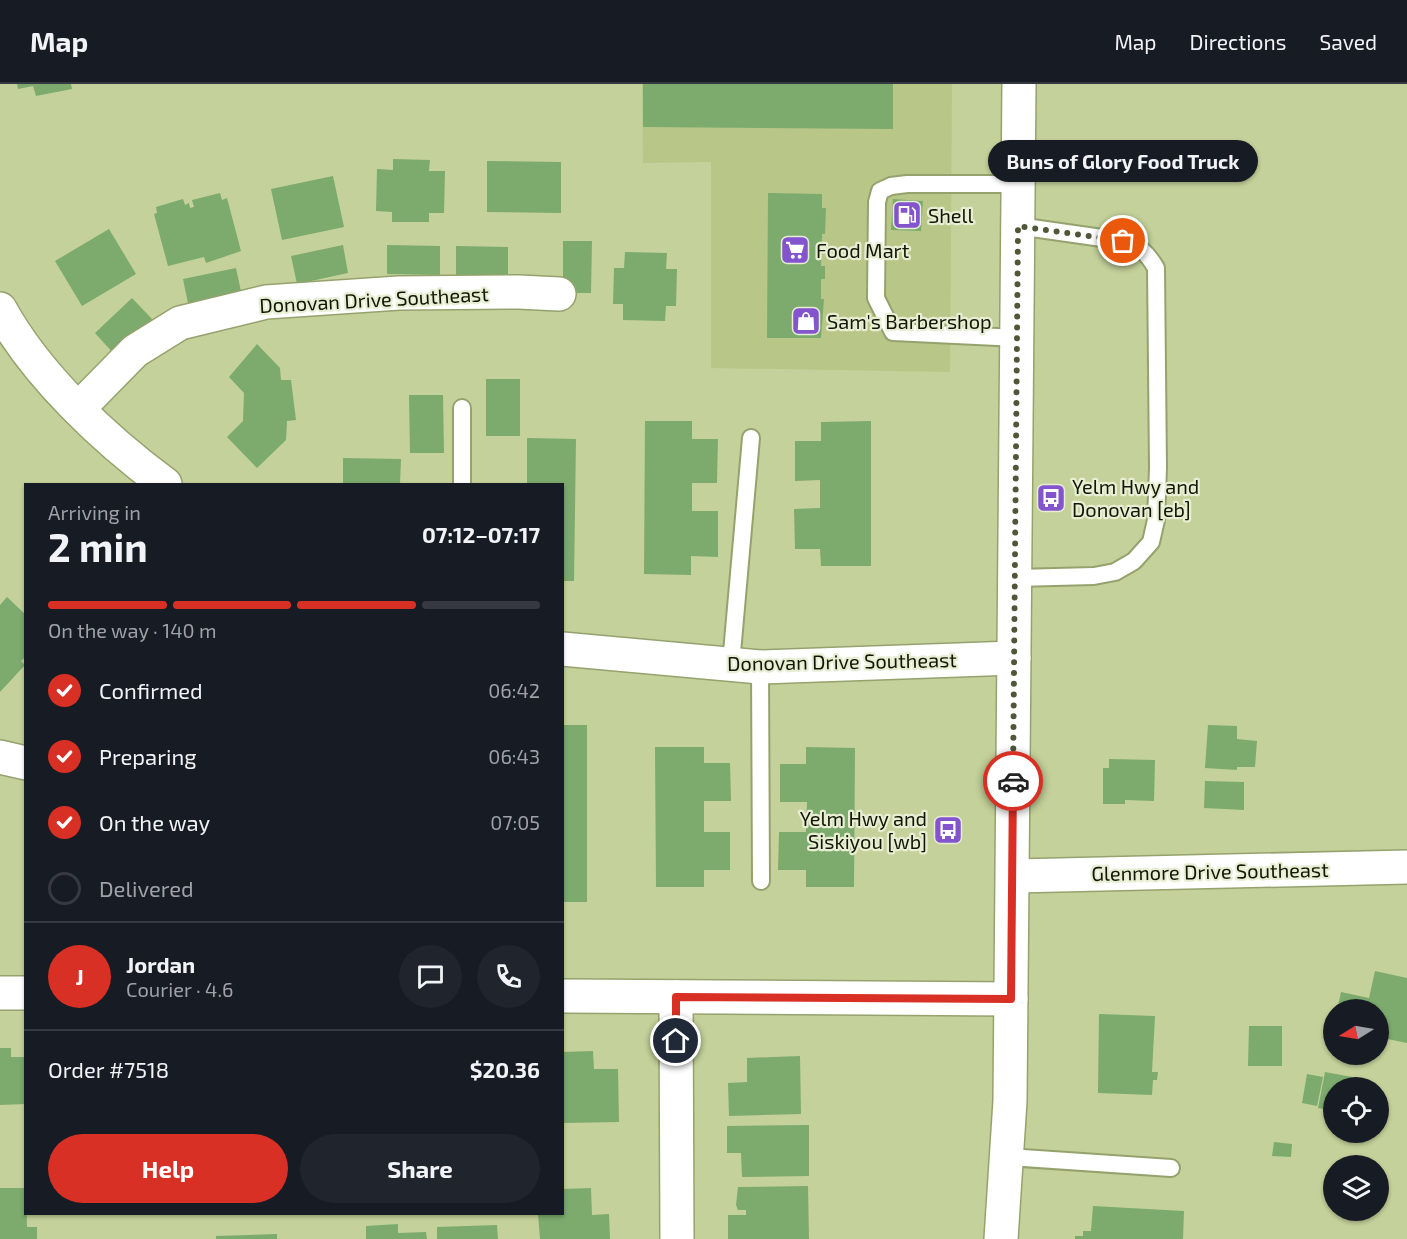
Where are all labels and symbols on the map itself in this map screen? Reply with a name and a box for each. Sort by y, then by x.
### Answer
callout: Buns of Glory Food Truck [988,139,1258,181]
fuel station icon: Shell [891,199,923,231]
place label: Shell [928,203,974,227]
pin [1097,215,1148,266]
supermarket icon: Food Mart [779,234,811,266]
place label: Food Mart [816,238,910,262]
street label: Donovan Drive Southeast [259,281,490,317]
shop icon: Sam's Barbershop [790,305,822,337]
place label: Sam's Barbershop [827,309,992,333]
place label: Yelm Hwy and Donovan [eb] [1072,474,1199,521]
bus stop icon: Yelm Hwy and Donovan [eb] [1035,482,1067,514]
street label: Donovan Drive Southeast [727,647,957,675]
courier [983,751,1043,811]
place label: Yelm Hwy and Siskiyou [wb] [800,806,927,853]
bus stop icon: Yelm Hwy and Siskiyou [wb] [932,814,964,846]
street label: Glenmore Drive Southeast [1091,857,1329,885]
north arrow [1323,999,1389,1065]
pin [650,1015,701,1066]

